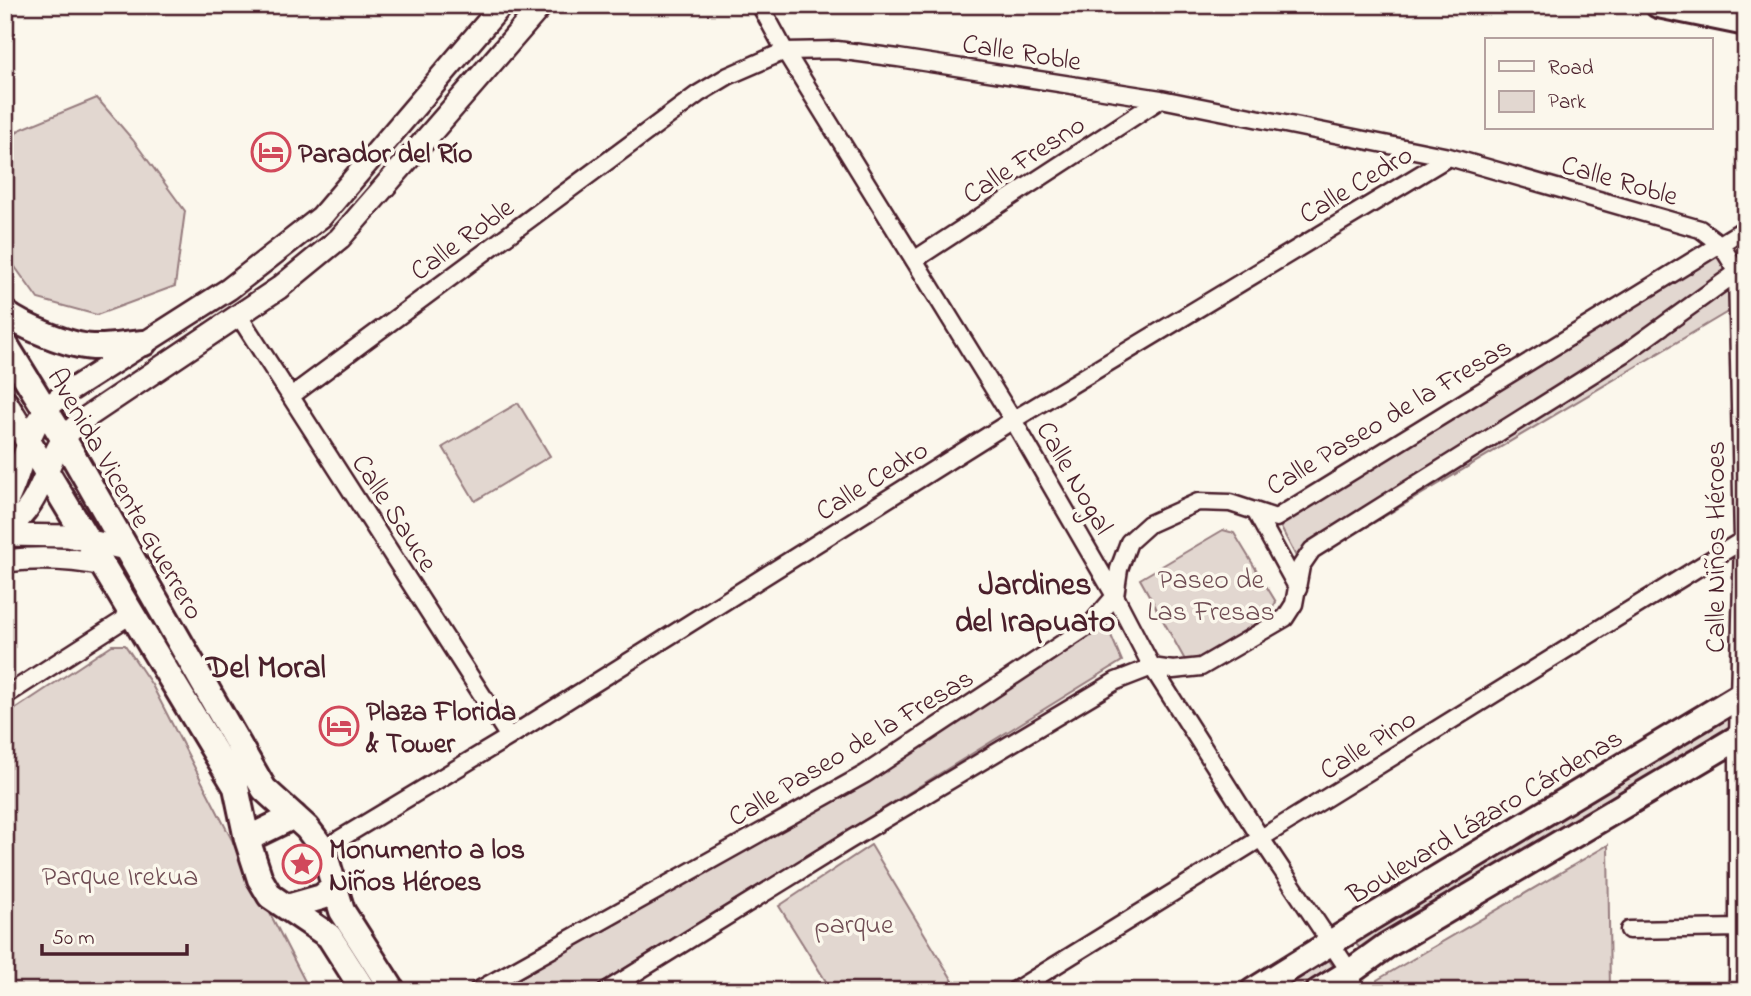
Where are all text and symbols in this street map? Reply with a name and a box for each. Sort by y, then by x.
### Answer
street label: Calle Roble [959,25,1084,84]
legend [1485,38,1712,130]
text: Road [1548,54,1594,84]
text: Park [1548,88,1587,118]
street label: Calle Fresno [955,106,1094,216]
hotel icon: Parador del Río [250,131,292,173]
place label: Parador del Río [298,135,473,176]
street label: Calle Cedro [1292,136,1422,236]
street label: Calle Roble [1556,146,1683,219]
street label: Calle Roble [403,189,524,293]
street label: Calle Paseo de la Fresas [1259,328,1520,508]
street label: Avenida Vicente Guerrero [35,361,213,628]
street label: Calle Nogal [1024,414,1122,543]
street label: Calle Cedro [808,431,937,533]
street label: Calle Niños Héroes [1697,441,1738,653]
street label: Calle Sauce [340,447,447,581]
park label: Paseo de Las Fresas [1147,561,1275,634]
district label: Jardines del Irapuato [955,563,1115,647]
district label: Del Moral [204,646,326,693]
street label: Calle Paseo de la Fresas [721,659,982,839]
place label: Plaza Florida & Tower [365,693,516,766]
street label: Calle Pino [1312,700,1425,792]
hotel icon: Plaza Florida & Tower [318,705,360,747]
street label: Boulevard Lázaro Cárdenas [1339,719,1631,917]
place label: Monumento a los Niños Héroes [329,831,525,904]
place icon: Monumento a los Niños Héroes [281,843,323,885]
park label: Parque Irekua [42,858,198,899]
park label: parque [814,906,894,947]
scale bar [42,912,187,956]
text: 50 m [52,924,95,954]

